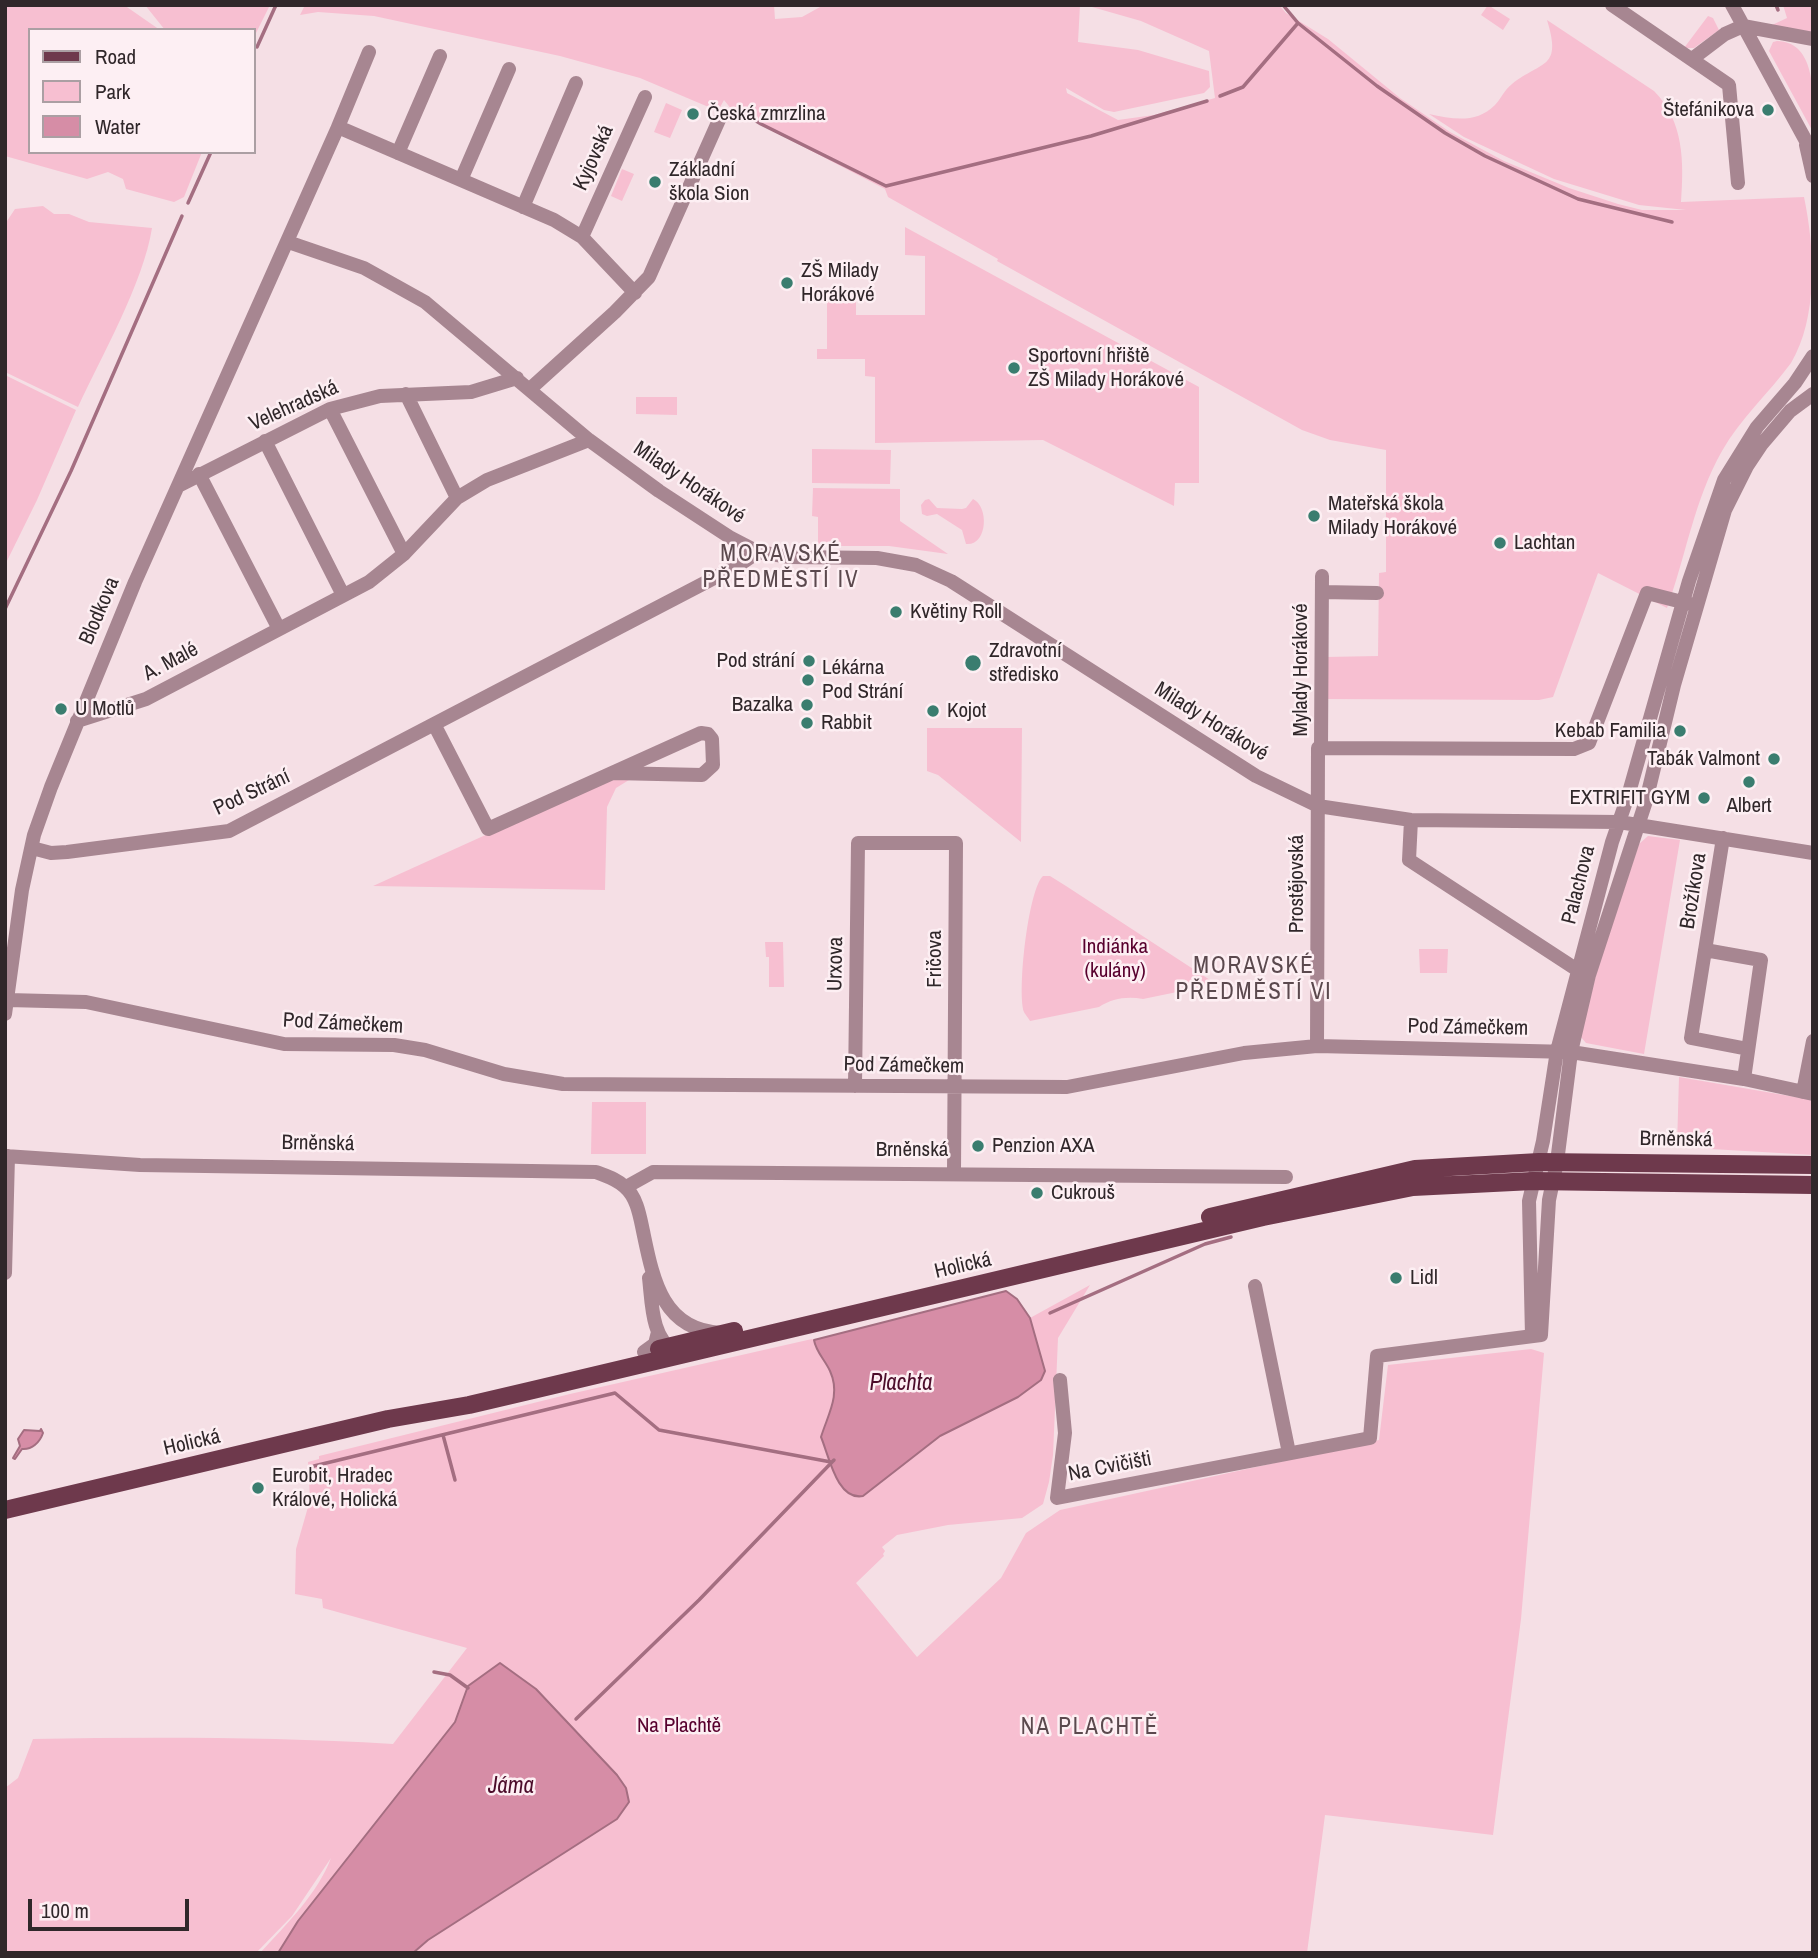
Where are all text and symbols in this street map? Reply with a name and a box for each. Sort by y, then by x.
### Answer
legend [28,28,256,154]
text: Road [95,42,136,71]
text: Park [95,77,130,106]
place label: Štefánikova [1663,97,1754,123]
place label: Česká zmrzlina [707,101,826,127]
marker: Štefánikova [1760,102,1776,118]
marker: Česká zmrzlina [685,106,701,122]
text: Water [95,112,140,141]
street label: Kyjovská [568,121,620,195]
place label: Základní škola Sion [669,157,749,207]
marker: Základní škola Sion [647,174,663,190]
place label: ZŠ Milady Horákové [801,258,879,308]
marker: ZŠ Milady Horákové [779,275,795,291]
place label: Sportovní hřiště ZŠ Milady Horákové [1028,343,1184,393]
marker: Sportovní hřiště ZŠ Milady Horákové [1006,360,1022,376]
street label: Velehradská [246,375,342,437]
street label: Milady Horákové [628,436,750,530]
place label: Mateřská škola Milady Horákové [1328,491,1457,541]
marker: Mateřská škola Milady Horákové [1306,508,1322,524]
place label: Lachtan [1514,530,1575,556]
marker: Lachtan [1492,535,1508,551]
district label: MORAVSKÉ PŘEDMĚSTÍ IV [704,541,858,595]
street label: Blodkova [75,573,125,649]
place label: Květiny Roll [910,599,1002,625]
street label: Mylady Horákové [1288,603,1314,737]
marker: Květiny Roll [888,604,904,620]
street label: A. Malé [139,637,203,687]
place label: Zdravotní středisko [989,638,1062,688]
place label: Pod strání [717,648,795,674]
marker: Pod strání [801,653,817,669]
marker: Zdravotní středisko [963,653,983,673]
place label: Lékárna Pod Strání [822,655,903,705]
marker: Lékárna Pod Strání [800,672,816,688]
street label: Milady Horákové [1150,677,1272,767]
place label: Bazalka [732,692,793,718]
place label: U Motlů [75,696,134,722]
marker: Bazalka [799,697,815,713]
place label: Kojot [947,698,986,724]
marker: U Motlů [53,701,69,717]
marker: Kojot [925,703,941,719]
place label: Rabbit [821,710,872,736]
marker: Rabbit [799,715,815,731]
place label: Kebab Familia [1555,718,1666,744]
marker: Kebab Familia [1672,723,1688,739]
place label: Tabák Valmont [1647,746,1760,772]
marker: Tabák Valmont [1766,751,1782,767]
street label: Pod Strání [210,764,294,822]
marker: Albert [1741,774,1757,790]
place label: EXTRIFIT GYM [1569,785,1690,811]
marker: EXTRIFIT GYM [1696,790,1712,806]
place label: Albert [1727,793,1771,819]
street label: Prostějovská [1284,835,1310,933]
street label: Palachova [1557,843,1601,927]
street label: Brožíkova [1676,851,1712,931]
street label: Fričova [922,930,948,988]
park label: Indiánka (kulány) [1082,934,1148,984]
street label: Urxova [823,937,849,991]
district label: MORAVSKÉ PŘEDMĚSTÍ VI [1177,953,1331,1007]
street label: Pod Zámečkem [282,1008,404,1040]
street label: Pod Zámečkem [1407,1014,1529,1042]
street label: Pod Zámečkem [843,1052,965,1080]
street label: Brněnská [1639,1127,1713,1153]
street label: Brněnská [281,1131,355,1157]
place label: Penzion AXA [992,1133,1094,1159]
street label: Brněnská [876,1137,948,1163]
marker: Penzion AXA [970,1138,986,1154]
place label: Cukrouš [1051,1180,1115,1206]
marker: Cukrouš [1029,1185,1045,1201]
street label: Holická [932,1247,994,1285]
place label: Lidl [1410,1265,1438,1291]
marker: Lidl [1388,1270,1404,1286]
water label: Plachta [870,1370,932,1398]
street label: Holická [161,1424,223,1462]
street label: Na Cvičišti [1066,1447,1154,1487]
place label: Eurobit, Hradec Králové, Holická [272,1463,397,1513]
marker: Eurobit, Hradec Králové, Holická [250,1480,266,1496]
park label: Na Plachtě [637,1713,721,1739]
district label: NA PLACHTĚ [1022,1714,1158,1742]
water label: Jáma [488,1773,534,1801]
scale bar [32,1884,192,1928]
text: 100 m [41,1896,89,1925]

